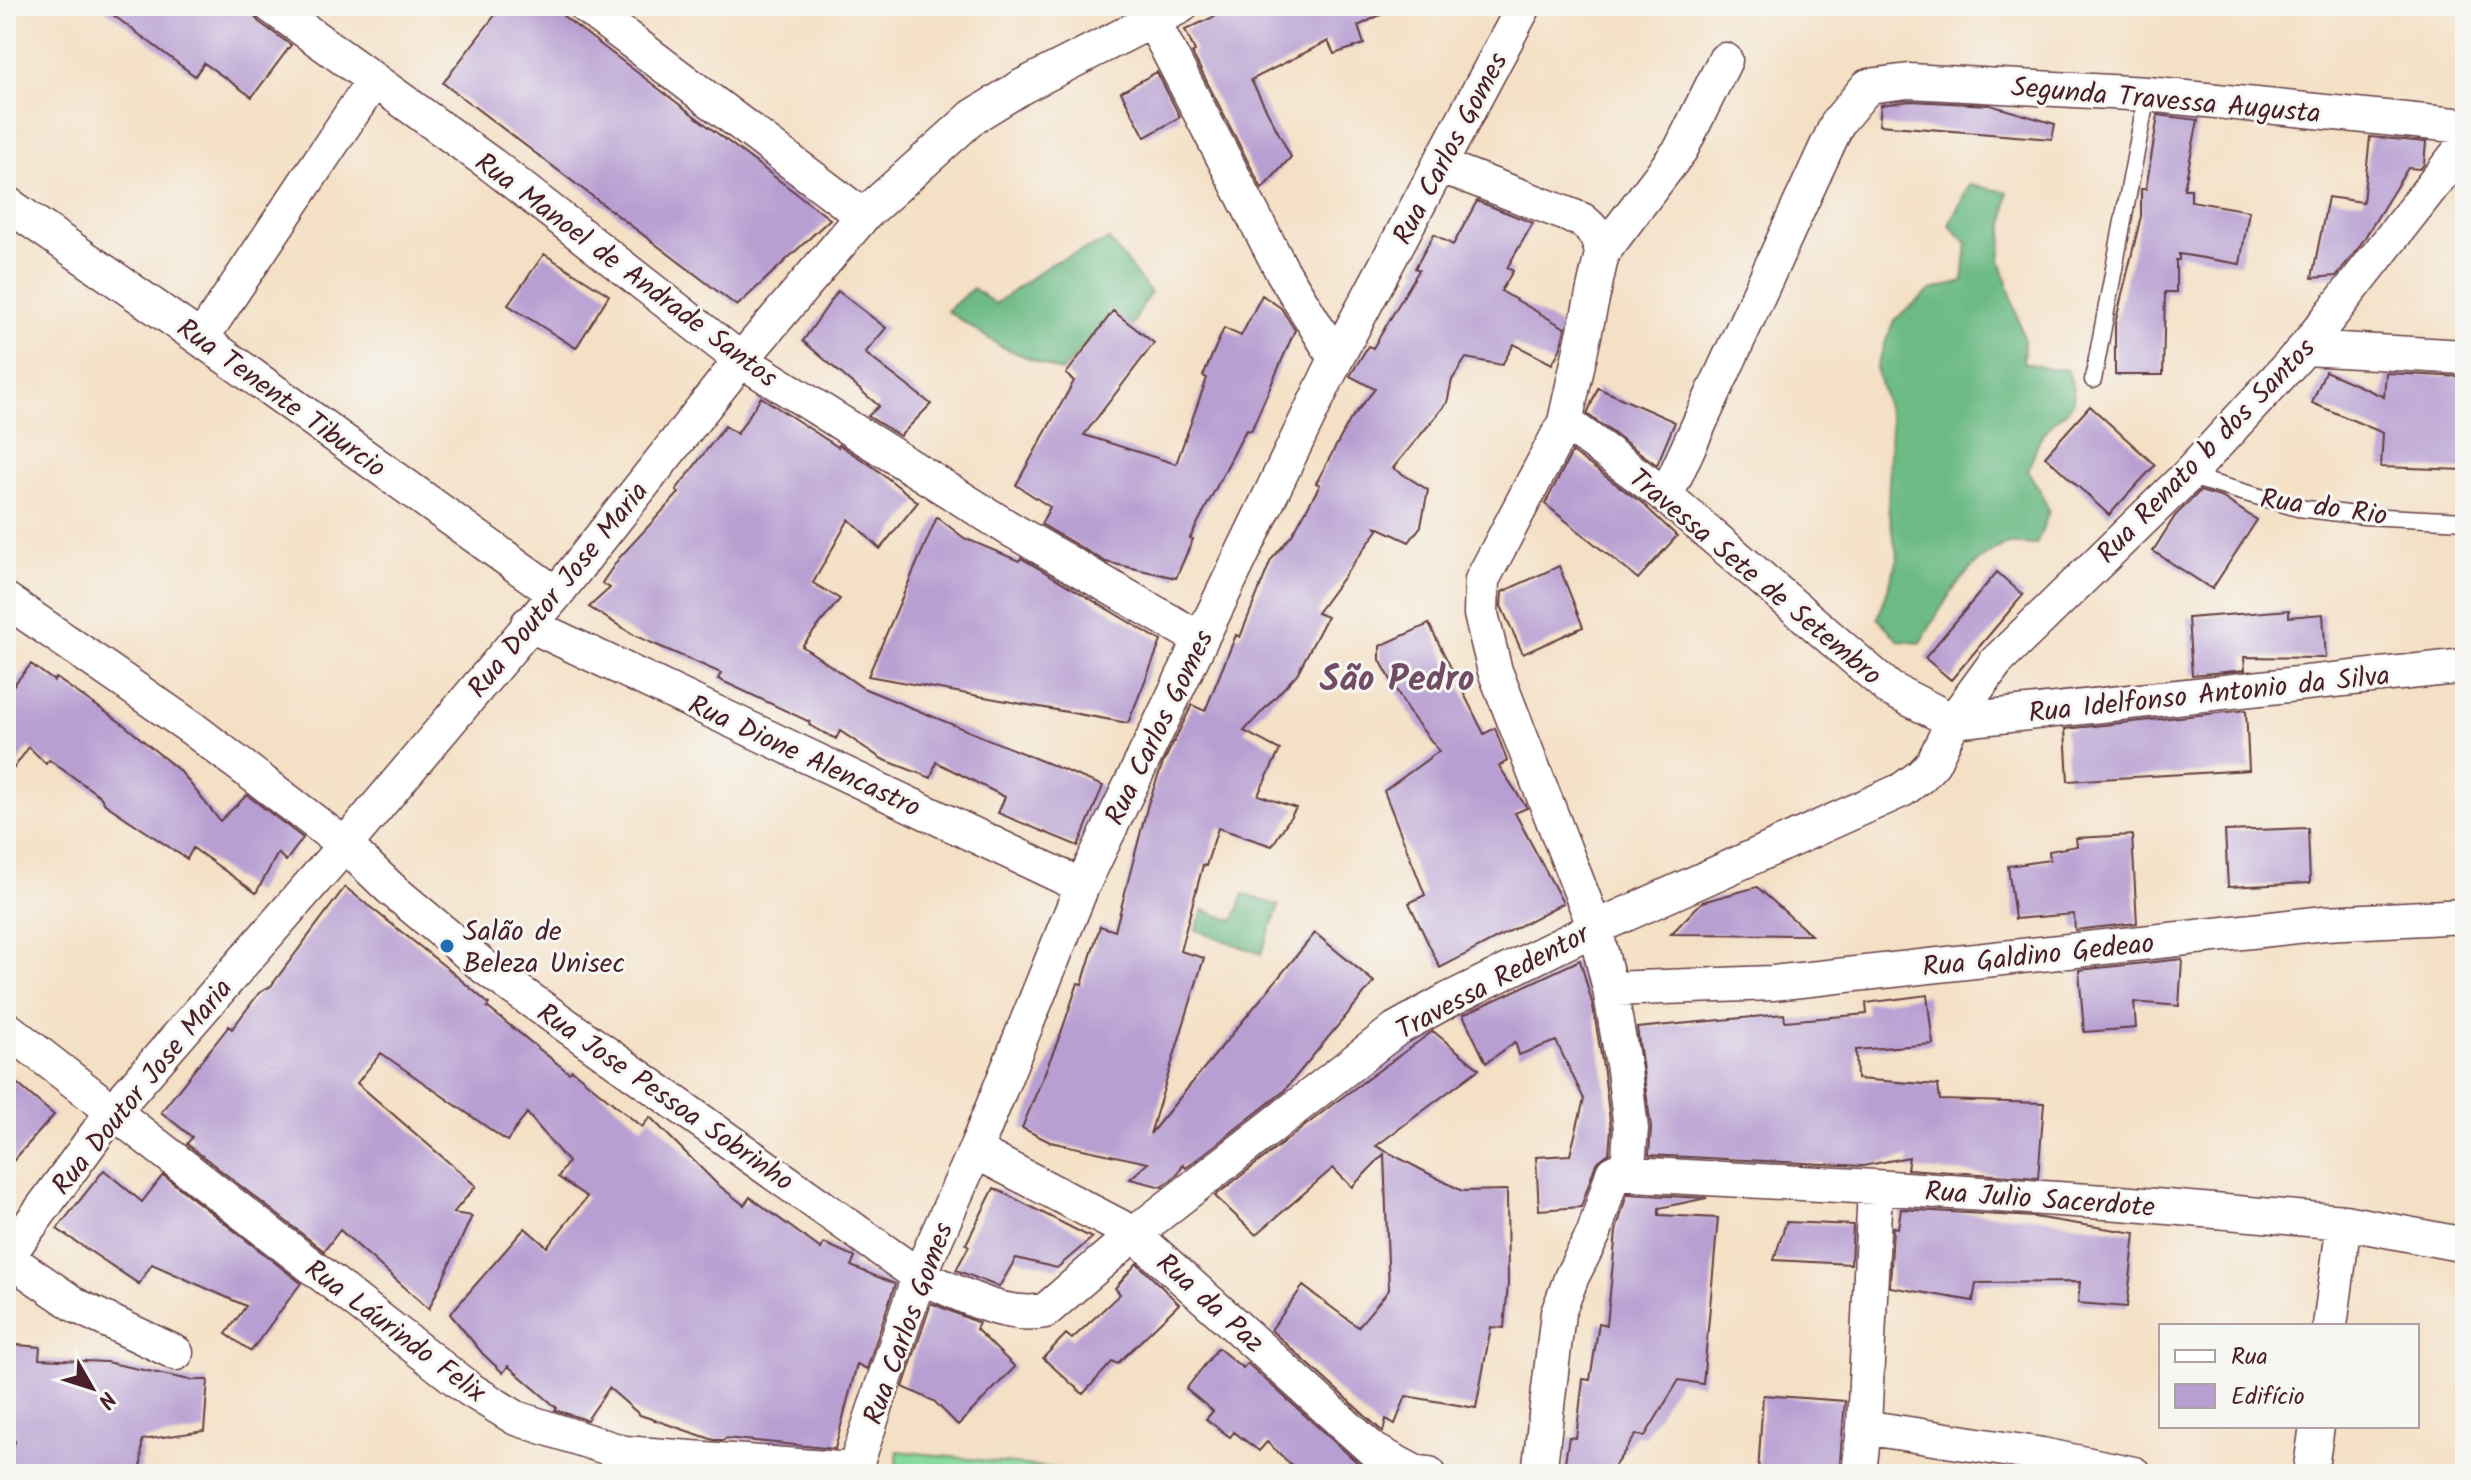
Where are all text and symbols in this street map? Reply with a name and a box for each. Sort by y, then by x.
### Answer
street label: Rua Carlos Gomes [1381,45,1521,254]
street label: Segunda Travessa Augusta [2009,66,2322,137]
street label: Rua Manoel de Andrade Santos [464,142,787,400]
street label: Rua Tenente Tiburcio [166,307,395,491]
street label: Rua Renato b dos Santos [2086,328,2327,575]
street label: Travessa Sete de Setembro [1617,458,1891,698]
street label: Rua Doutor Jose Maria [457,472,661,709]
street label: Rua do Rio [2257,477,2390,540]
street label: Rua Carlos Gomes [1093,623,1227,834]
district label: São Pedro [1320,652,1474,709]
street label: Rua Idelfonso Antonio da Silva [2026,654,2392,737]
street label: Rua Dione Alencastro [680,684,928,831]
place label: Salão de Beleza Unisec [463,910,625,987]
street label: Travessa Redentor [1388,912,1599,1053]
street label: Rua Galdino Gedeao [1920,922,2156,991]
marker: Salão de Beleza Unisec [438,937,456,955]
street label: Rua Doutor Jose Maria [41,969,245,1206]
street label: Rua Jose Pessoa Sobrinho [527,992,802,1204]
street label: Rua Julio Sacerdote [1923,1170,2157,1231]
street label: Rua Carlos Gomes [852,1216,967,1431]
street label: Rua da Paz [1145,1243,1274,1365]
street label: Rua Láurindo Felix [294,1249,496,1416]
legend [2159,1324,2419,1428]
text: Rua [2231,1338,2268,1377]
north arrow [52,1348,132,1428]
text: Edifício [2231,1378,2305,1417]
text: N [88,1383,124,1416]

